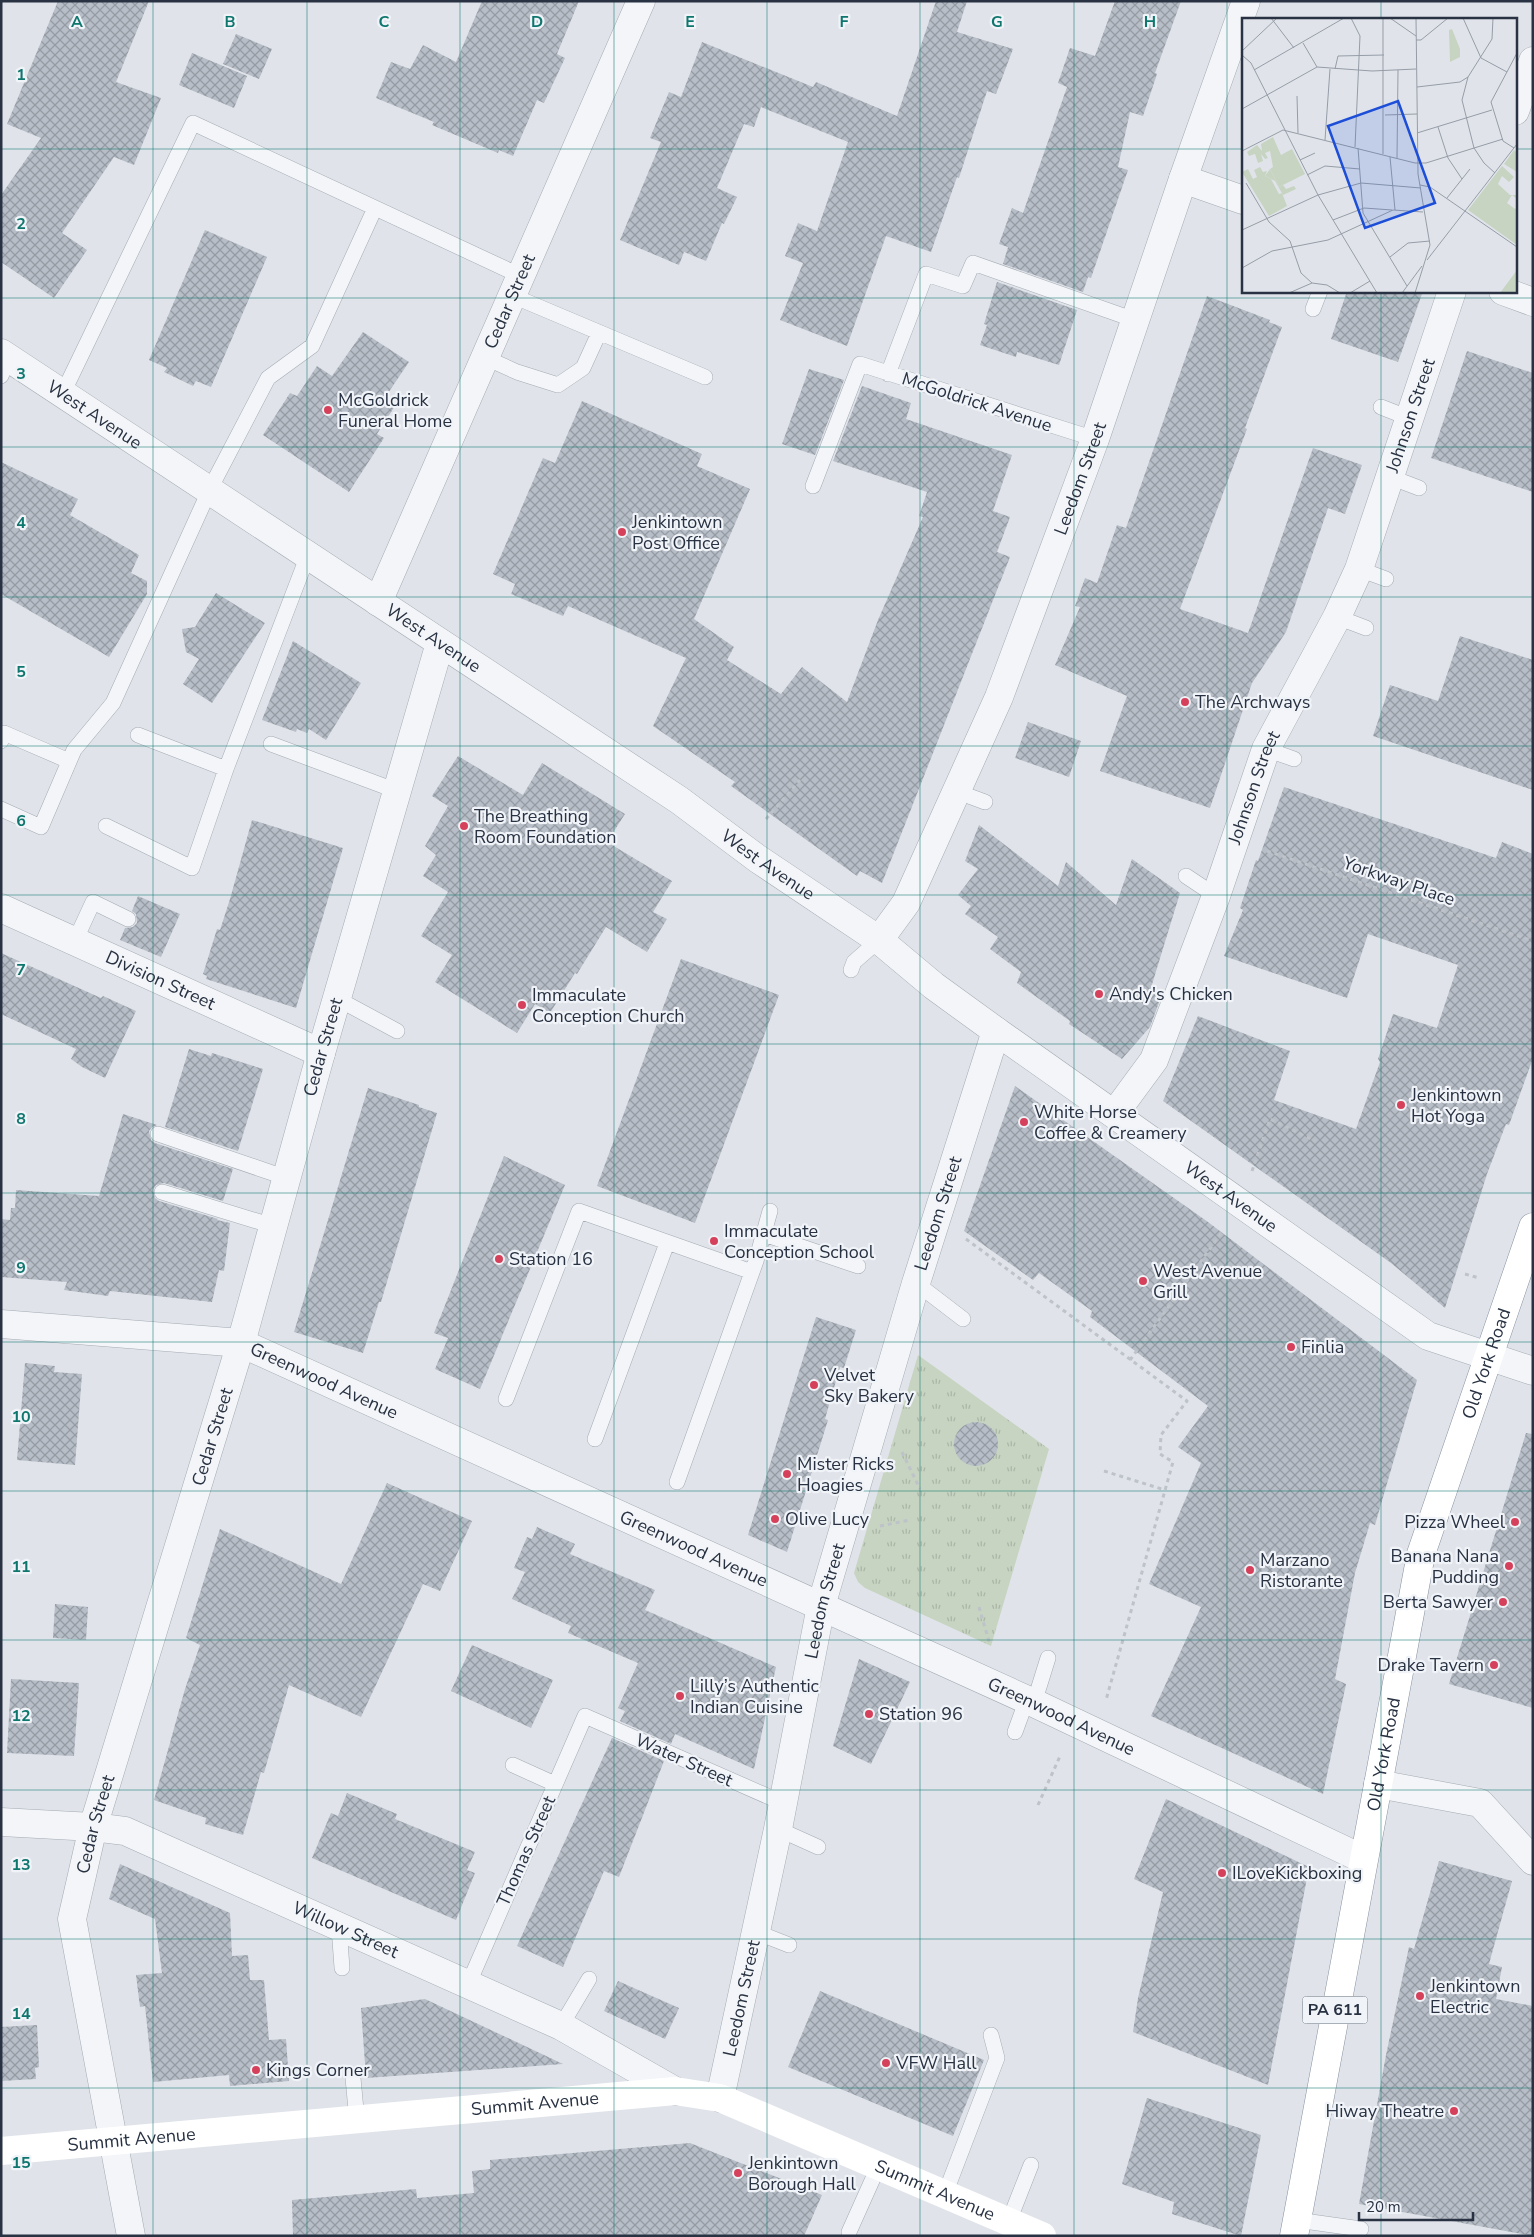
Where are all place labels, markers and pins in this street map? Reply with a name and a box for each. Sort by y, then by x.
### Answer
place label: McGoldrick Funeral Home [338,388,452,433]
marker: McGoldrick Funeral Home [322,404,334,416]
place label: Jenkintown Post Office [631,510,722,555]
marker: Jenkintown Post Office [616,526,628,538]
place label: The Archways [1195,690,1310,714]
marker: The Archways [1179,696,1191,708]
place label: The Breathing Room Foundation [474,804,616,849]
marker: The Breathing Room Foundation [458,820,470,832]
place label: Andy's Chicken [1109,982,1233,1006]
place label: Immaculate Conception Church [532,983,685,1028]
marker: Andy's Chicken [1093,988,1105,1000]
marker: Immaculate Conception Church [516,999,528,1011]
place label: Jenkintown Hot Yoga [1410,1083,1501,1128]
marker: Jenkintown Hot Yoga [1395,1099,1407,1111]
place label: White Horse Coffee & Creamery [1034,1100,1187,1145]
marker: White Horse Coffee & Creamery [1018,1116,1030,1128]
place label: Immaculate Conception School [724,1219,875,1264]
marker: Immaculate Conception School [708,1235,720,1247]
place label: Station 16 [509,1247,593,1271]
marker: Station 16 [493,1253,505,1265]
place label: West Avenue Grill [1153,1259,1262,1304]
marker: West Avenue Grill [1137,1275,1149,1287]
place label: Finlia [1301,1335,1344,1359]
marker: Finlia [1285,1341,1297,1353]
place label: Velvet Sky Bakery [823,1363,915,1408]
marker: Velvet Sky Bakery [808,1379,820,1391]
place label: Mister Ricks Hoagies [797,1452,894,1497]
marker: Mister Ricks Hoagies [781,1468,793,1480]
place label: Olive Lucy [785,1507,870,1531]
place label: Pizza Wheel [1404,1510,1506,1534]
marker: Olive Lucy [769,1513,781,1525]
marker: Pizza Wheel [1509,1516,1521,1528]
place label: Banana Nana Pudding [1391,1544,1499,1589]
place label: Marzano Ristorante [1260,1548,1343,1593]
marker: Banana Nana Pudding [1503,1560,1515,1572]
marker: Marzano Ristorante [1244,1564,1256,1576]
place label: Berta Sawyer [1383,1590,1494,1614]
marker: Berta Sawyer [1497,1596,1509,1608]
place label: Drake Tavern [1377,1653,1484,1677]
marker: Drake Tavern [1488,1659,1500,1671]
place label: Lilly’s Authentic Indian Cuisine [690,1674,819,1719]
marker: Lilly’s Authentic Indian Cuisine [674,1690,686,1702]
place label: Station 96 [879,1702,963,1726]
marker: Station 96 [863,1708,875,1720]
place label: ILoveKickboxing [1232,1861,1362,1885]
marker: ILoveKickboxing [1216,1867,1228,1879]
place label: Jenkintown Electric [1429,1974,1520,2019]
marker: Jenkintown Electric [1414,1990,1426,2002]
place label: VFW Hall [895,2051,977,2075]
marker: VFW Hall [880,2057,892,2069]
place label: Kings Corner [266,2058,370,2082]
marker: Kings Corner [250,2064,262,2076]
place label: Hiway Theatre [1325,2099,1444,2123]
marker: Hiway Theatre [1448,2105,1460,2117]
place label: Jenkintown Borough Hall [747,2151,857,2196]
marker: Jenkintown Borough Hall [732,2167,744,2179]

